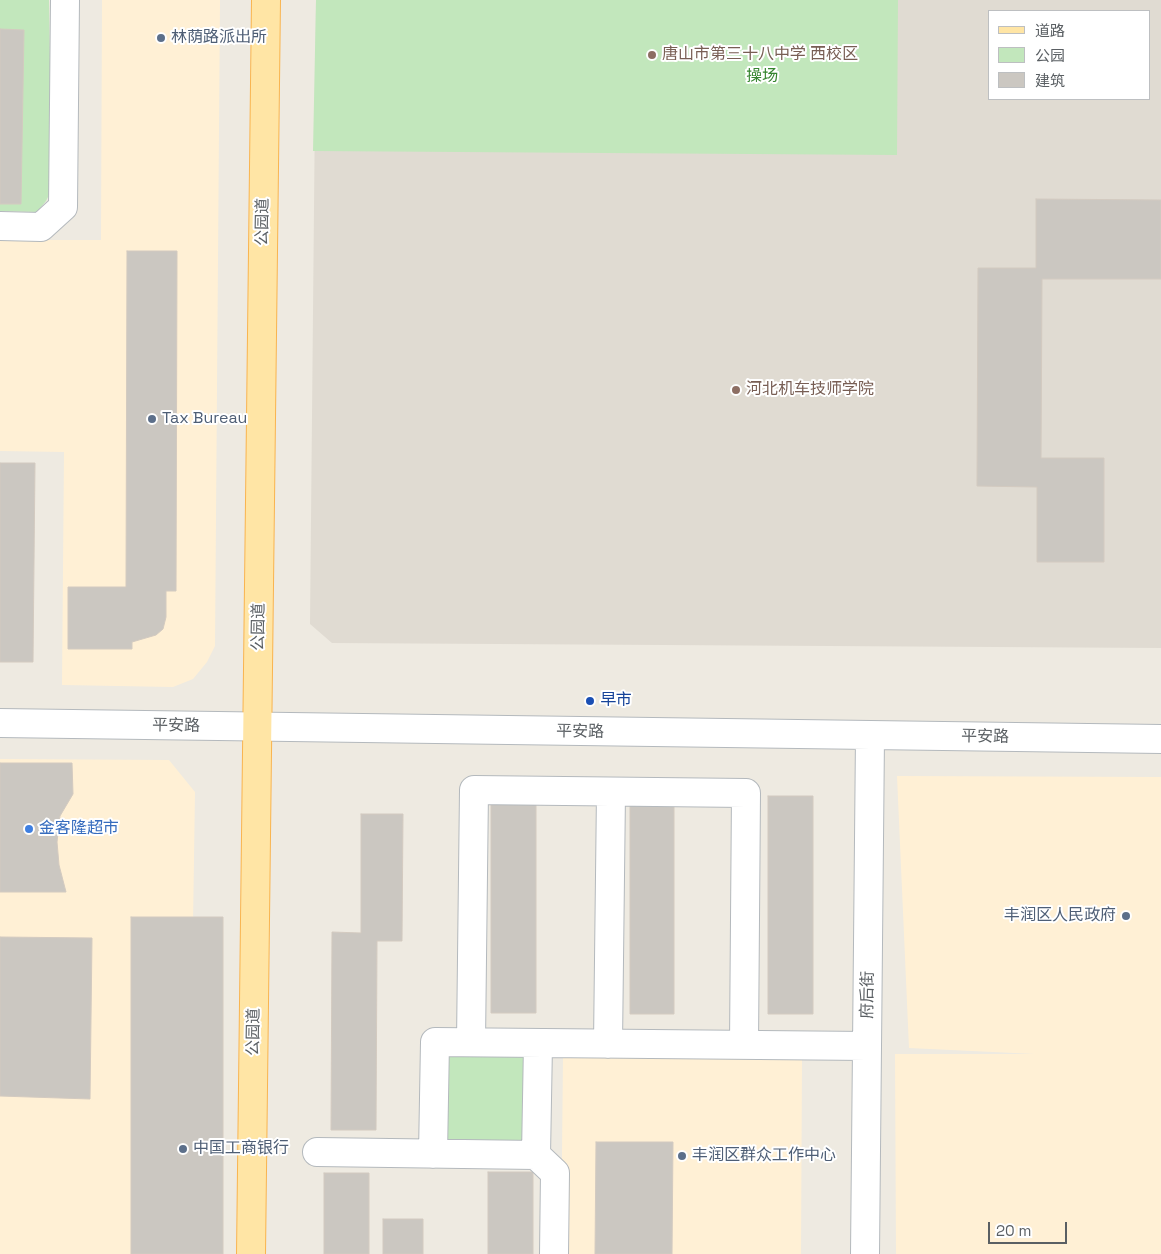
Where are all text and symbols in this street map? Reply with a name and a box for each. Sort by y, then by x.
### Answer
legend [988,10,1151,100]
text: 道路 [1035,21,1065,40]
place label: 林荫路派出所 [171,28,267,48]
marker: 林荫路派出所 [155,32,167,44]
place label: 唐山市第三十八中学 西校区 [662,45,858,65]
text: 公园 [1035,46,1065,65]
marker: 唐山市第三十八中学 西校区 [646,49,658,61]
park label: 操场 [746,67,778,87]
text: 建筑 [1035,71,1065,90]
street label: 公园道 [253,198,273,246]
place label: 河北机车技师学院 [746,380,874,400]
marker: 河北机车技师学院 [730,384,742,396]
place label: Tax Bureau [162,409,247,429]
marker: Tax Bureau [146,413,158,425]
street label: 公园道 [249,603,269,651]
place label: 早市 [600,691,632,711]
marker: 早市 [584,695,596,707]
street label: 平安路 [152,716,200,736]
street label: 平安路 [556,722,604,742]
street label: 平安路 [961,727,1009,747]
place label: 金客隆超市 [39,819,119,839]
marker: 金客隆超市 [23,823,35,835]
place label: 丰润区人民政府 [1004,906,1116,926]
marker: 丰润区人民政府 [1120,910,1132,922]
street label: 府后街 [858,971,878,1019]
street label: 公园道 [244,1008,264,1056]
place label: 中国工商银行 [193,1139,289,1159]
marker: 中国工商银行 [177,1143,189,1155]
place label: 丰润区群众工作中心 [692,1146,836,1166]
marker: 丰润区群众工作中心 [676,1150,688,1162]
scale bar [991,1212,1070,1244]
text: 20 m [996,1221,1031,1240]

